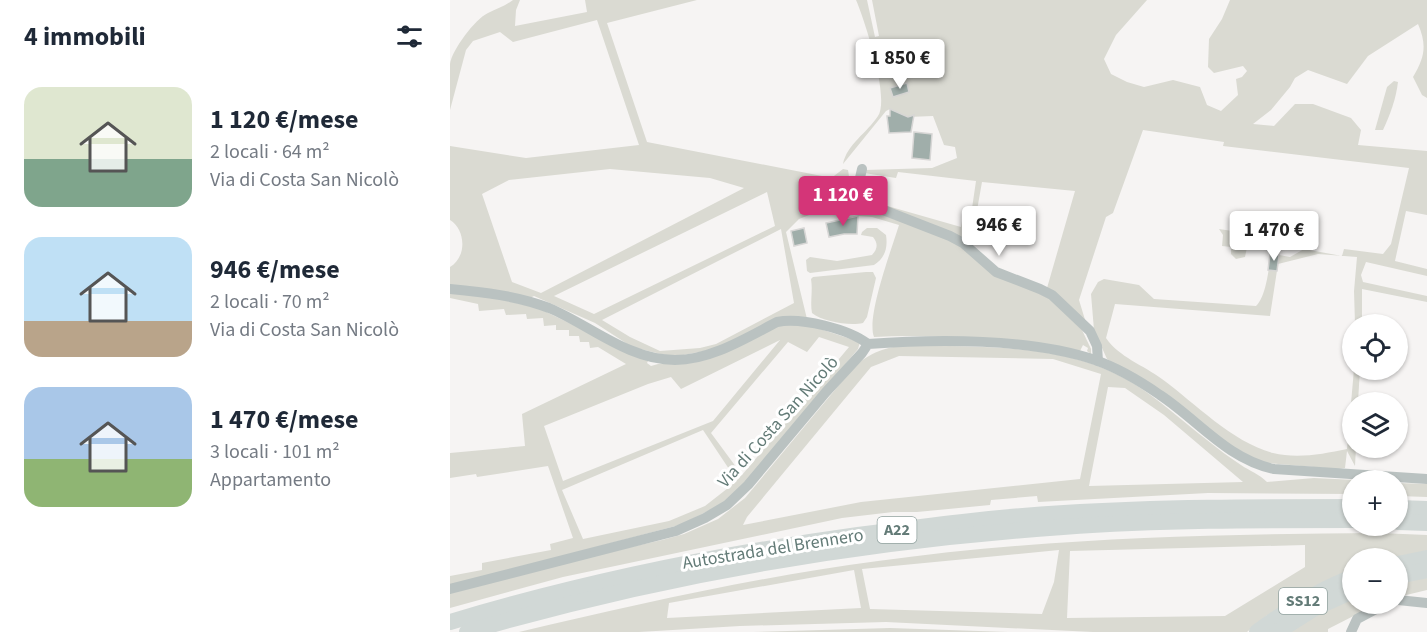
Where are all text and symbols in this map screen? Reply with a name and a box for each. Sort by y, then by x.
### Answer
text: 4 immobili [24,18,146,55]
icon: filters [393,20,426,53]
pin: 1 850 € [845,39,955,90]
text: 1 850 € [870,44,930,72]
text: 1 120 €/mese [210,101,359,138]
icon: home [72,111,144,183]
text: 2 locali · 64 m² [210,138,330,166]
text: Via di Costa San Nicolò [210,166,399,194]
pin: 1 120 € [788,176,898,227]
text: 1 120 € [813,181,873,209]
pin: 946 € [957,206,1041,257]
text: 946 € [976,211,1022,239]
pin: 1 470 € [1219,211,1329,262]
text: 1 470 € [1244,216,1304,244]
text: 946 €/mese [210,251,340,288]
icon: home [72,261,144,333]
text: 2 locali · 70 m² [210,288,330,316]
map controls [1342,314,1408,614]
button: locate [1342,314,1408,380]
text: Via di Costa San Nicolò [210,316,399,344]
street label: Via di Costa San Nicolò [712,350,844,494]
button: layers [1342,392,1408,458]
text: 1 470 €/mese [210,401,359,438]
icon: home [72,411,144,483]
text: 3 locali · 101 m² [210,438,340,466]
text: Appartamento [210,466,331,494]
button: + [1342,470,1408,536]
road number: A22 [878,517,916,543]
street label: Autostrada del Brennero [681,522,865,576]
button: − [1342,548,1408,614]
road number: SS12 [1279,588,1327,614]

